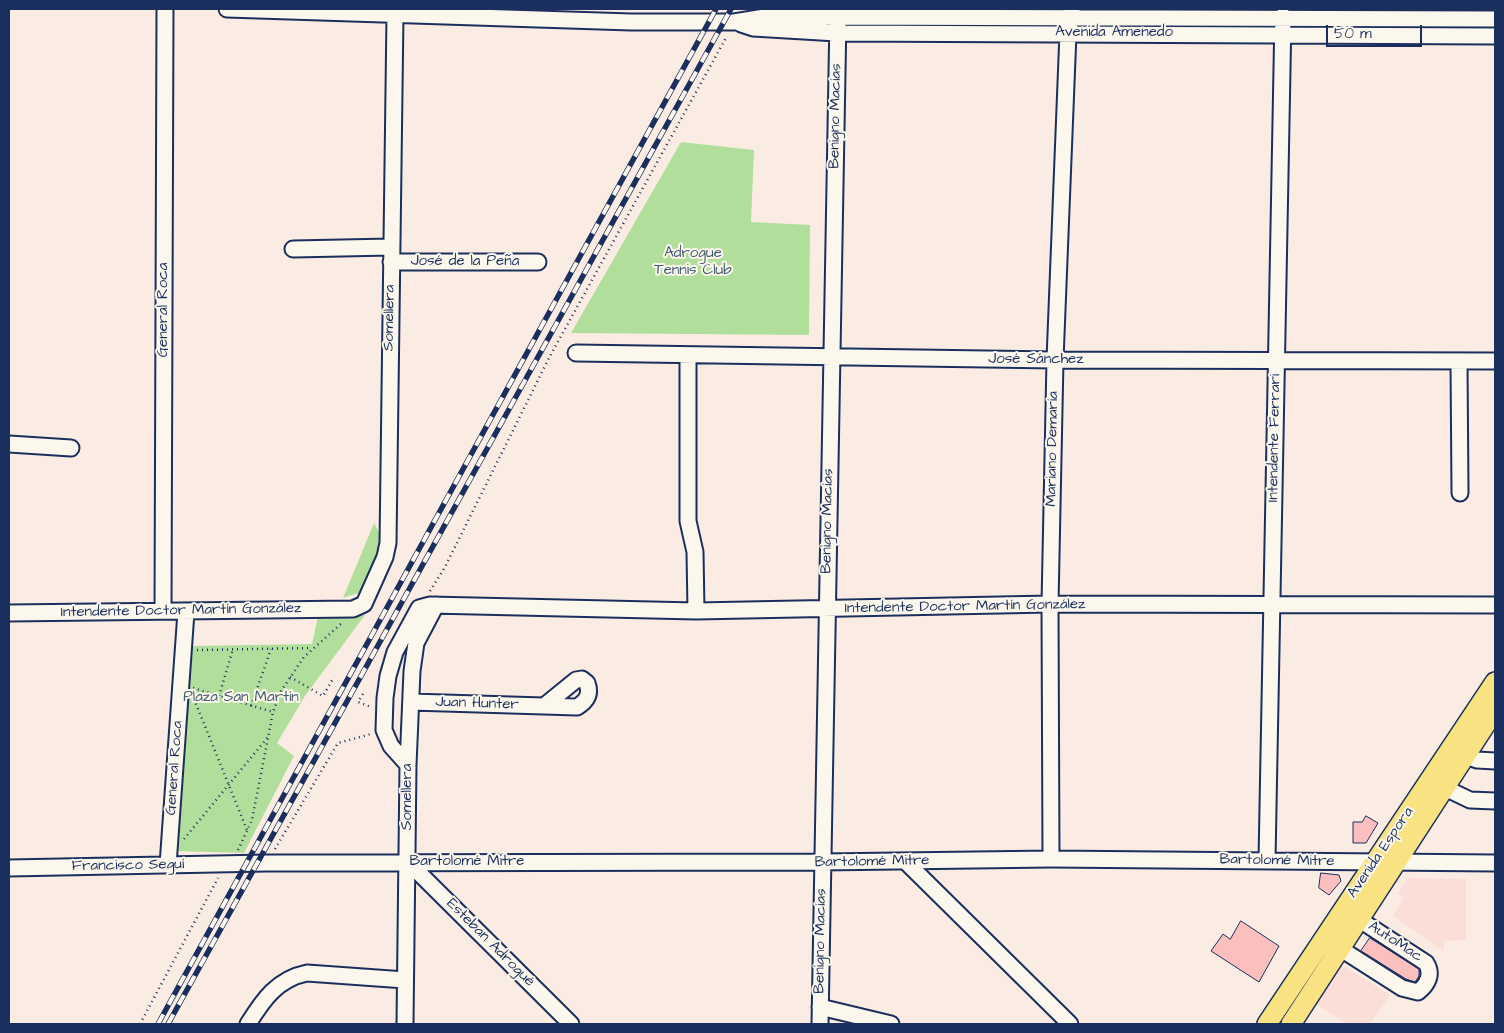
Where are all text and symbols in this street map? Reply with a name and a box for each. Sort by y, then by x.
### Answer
scale bar [1329,15,1425,47]
text: 50 m [1334,23,1372,44]
street label: Avenida Amenedo [1055,24,1173,42]
street label: Benigno Macías [826,63,846,169]
park label: Adrogue Tennis Club [654,245,732,280]
street label: José de la Peña [411,253,519,271]
street label: General Roca [155,263,173,357]
street label: Somellera [380,285,400,351]
street label: José Sánchez [988,351,1084,369]
street label: Intendente Ferrari [1265,374,1285,502]
street label: Mariano Demaría [1043,391,1063,507]
street label: Benigno Macías [818,468,838,574]
street label: Intendente Doctor Martín González [844,596,1086,618]
street label: Intendente Doctor Martín González [60,600,302,622]
park label: Plaza San Martín [183,689,299,707]
street label: Juan Hunter [435,694,519,714]
street label: General Roca [163,720,187,816]
street label: Somellera [399,764,417,830]
street label: Avenida Espora [1344,804,1418,902]
street label: Bartolomé Mitre [1219,851,1335,871]
street label: Bartolomé Mitre [814,852,930,872]
street label: Bartolomé Mitre [410,853,524,871]
street label: Francisco Seguí [72,856,184,876]
street label: Benigno Macías [811,888,831,994]
street label: Esteban Adrogué [442,895,538,991]
street label: AutoMac [1364,918,1426,966]

